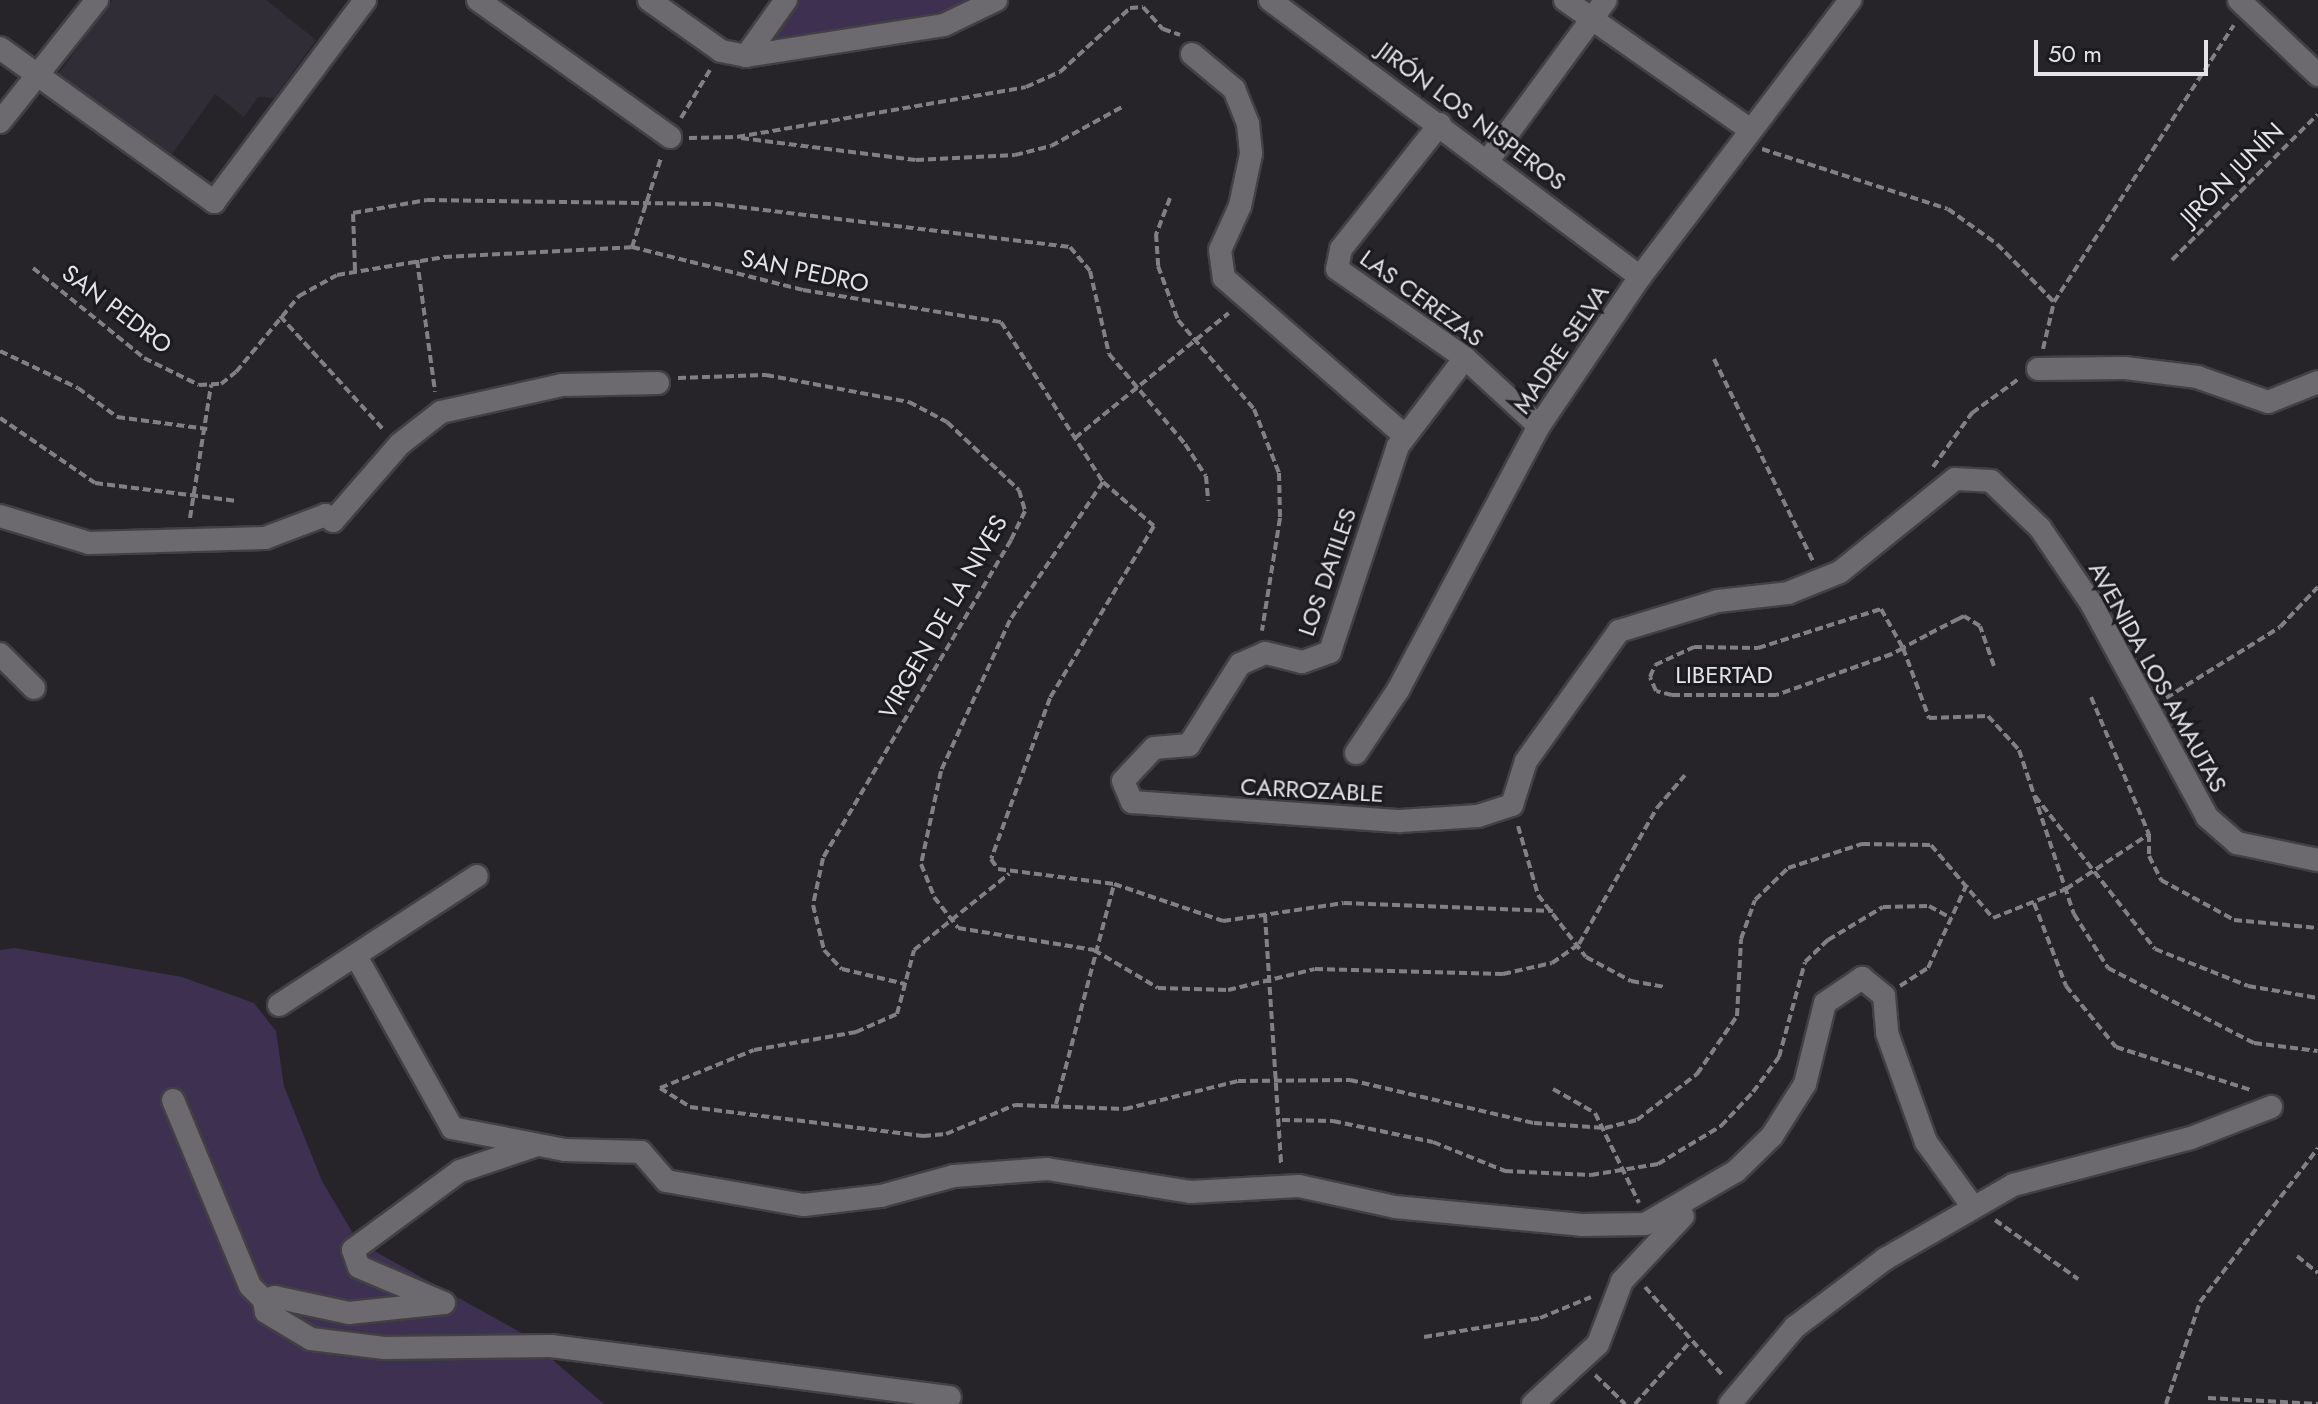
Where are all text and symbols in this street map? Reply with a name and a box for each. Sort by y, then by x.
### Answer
scale bar [2038,24,2212,74]
street label: JIRÓN LOS NISPEROS [1372,36,1572,196]
text: 50 m [2048,36,2102,71]
street label: JIRÓN JUNÍN [2175,117,2289,231]
street label: SAN PEDRO [738,243,872,299]
street label: LAS CEREZAS [1354,243,1490,353]
street label: SAN PEDRO [56,258,178,360]
street label: MADRE SELVA [1507,279,1615,419]
street label: LOS DATILES [1292,504,1362,640]
street label: VIRGEN DE LA NIVES [873,510,1013,724]
street label: AVENIDA LOS AMAUTAS [2083,557,2233,797]
street label: LIBERTAD [1675,661,1773,689]
street label: CARROZABLE [1240,772,1384,808]

